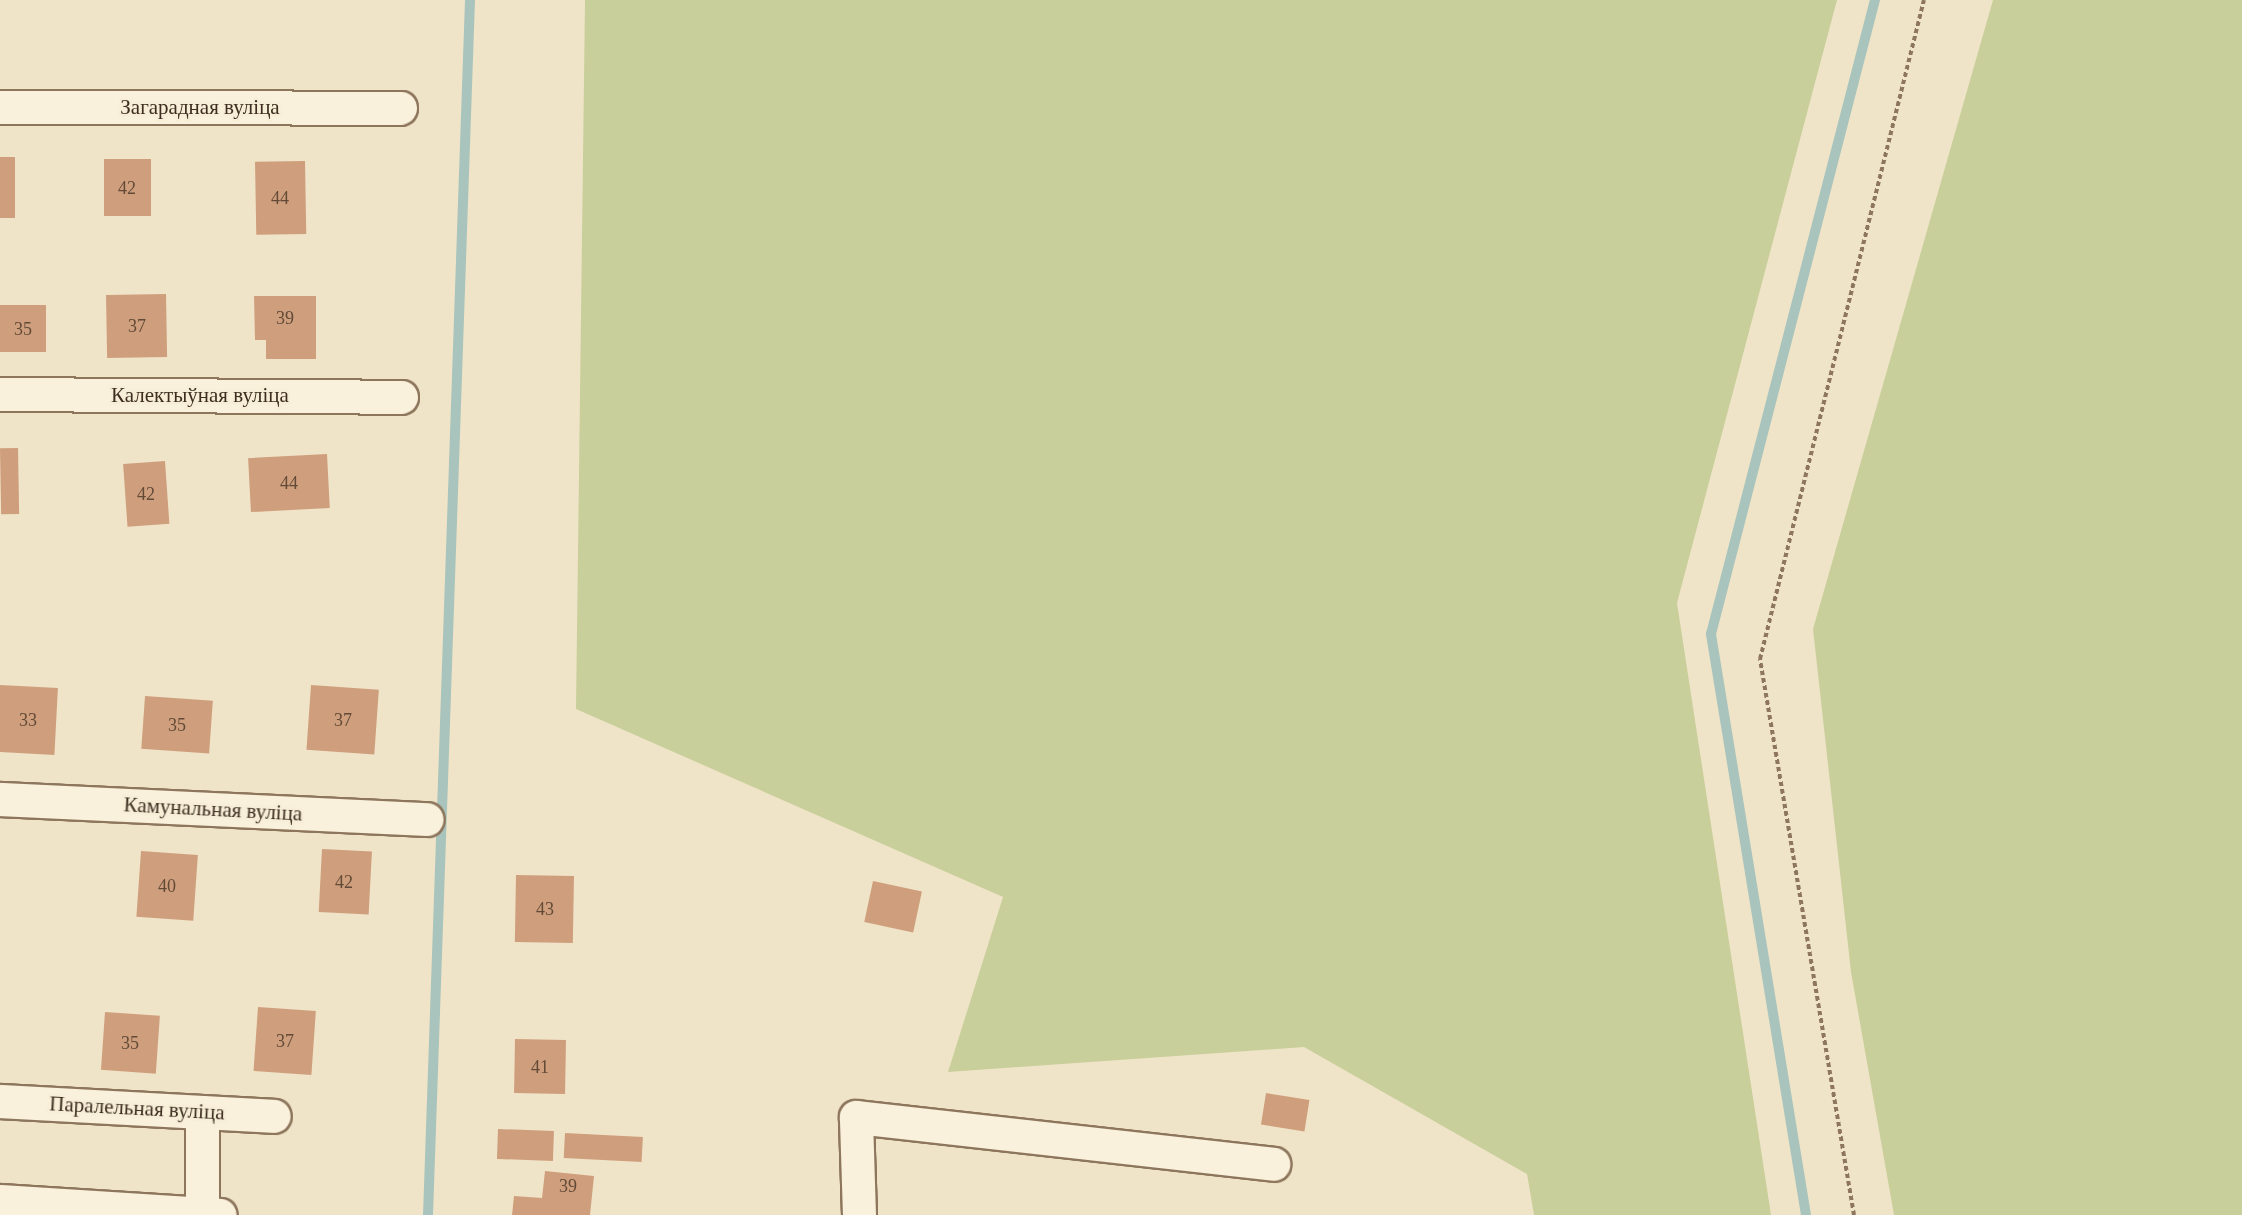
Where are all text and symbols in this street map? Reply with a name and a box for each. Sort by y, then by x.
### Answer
street label: Загарадная вуліца [120,94,280,120]
house number: 42 [118,177,136,199]
house number: 44 [271,187,289,209]
house number: 39 [276,307,294,329]
house number: 37 [128,315,146,337]
house number: 35 [14,318,32,340]
street label: Калектыўная вуліца [111,382,289,408]
house number: 44 [280,472,298,494]
house number: 42 [137,483,155,505]
house number: 33 [19,709,37,731]
house number: 37 [334,709,352,731]
house number: 35 [168,714,186,736]
street label: Камунальная вуліца [123,792,303,826]
house number: 42 [335,871,353,893]
house number: 40 [158,875,176,897]
house number: 43 [536,898,554,920]
house number: 37 [276,1030,294,1052]
house number: 35 [121,1032,139,1054]
house number: 41 [531,1056,549,1078]
street label: Паралельная вуліца [49,1091,225,1125]
house number: 39 [559,1175,577,1197]

